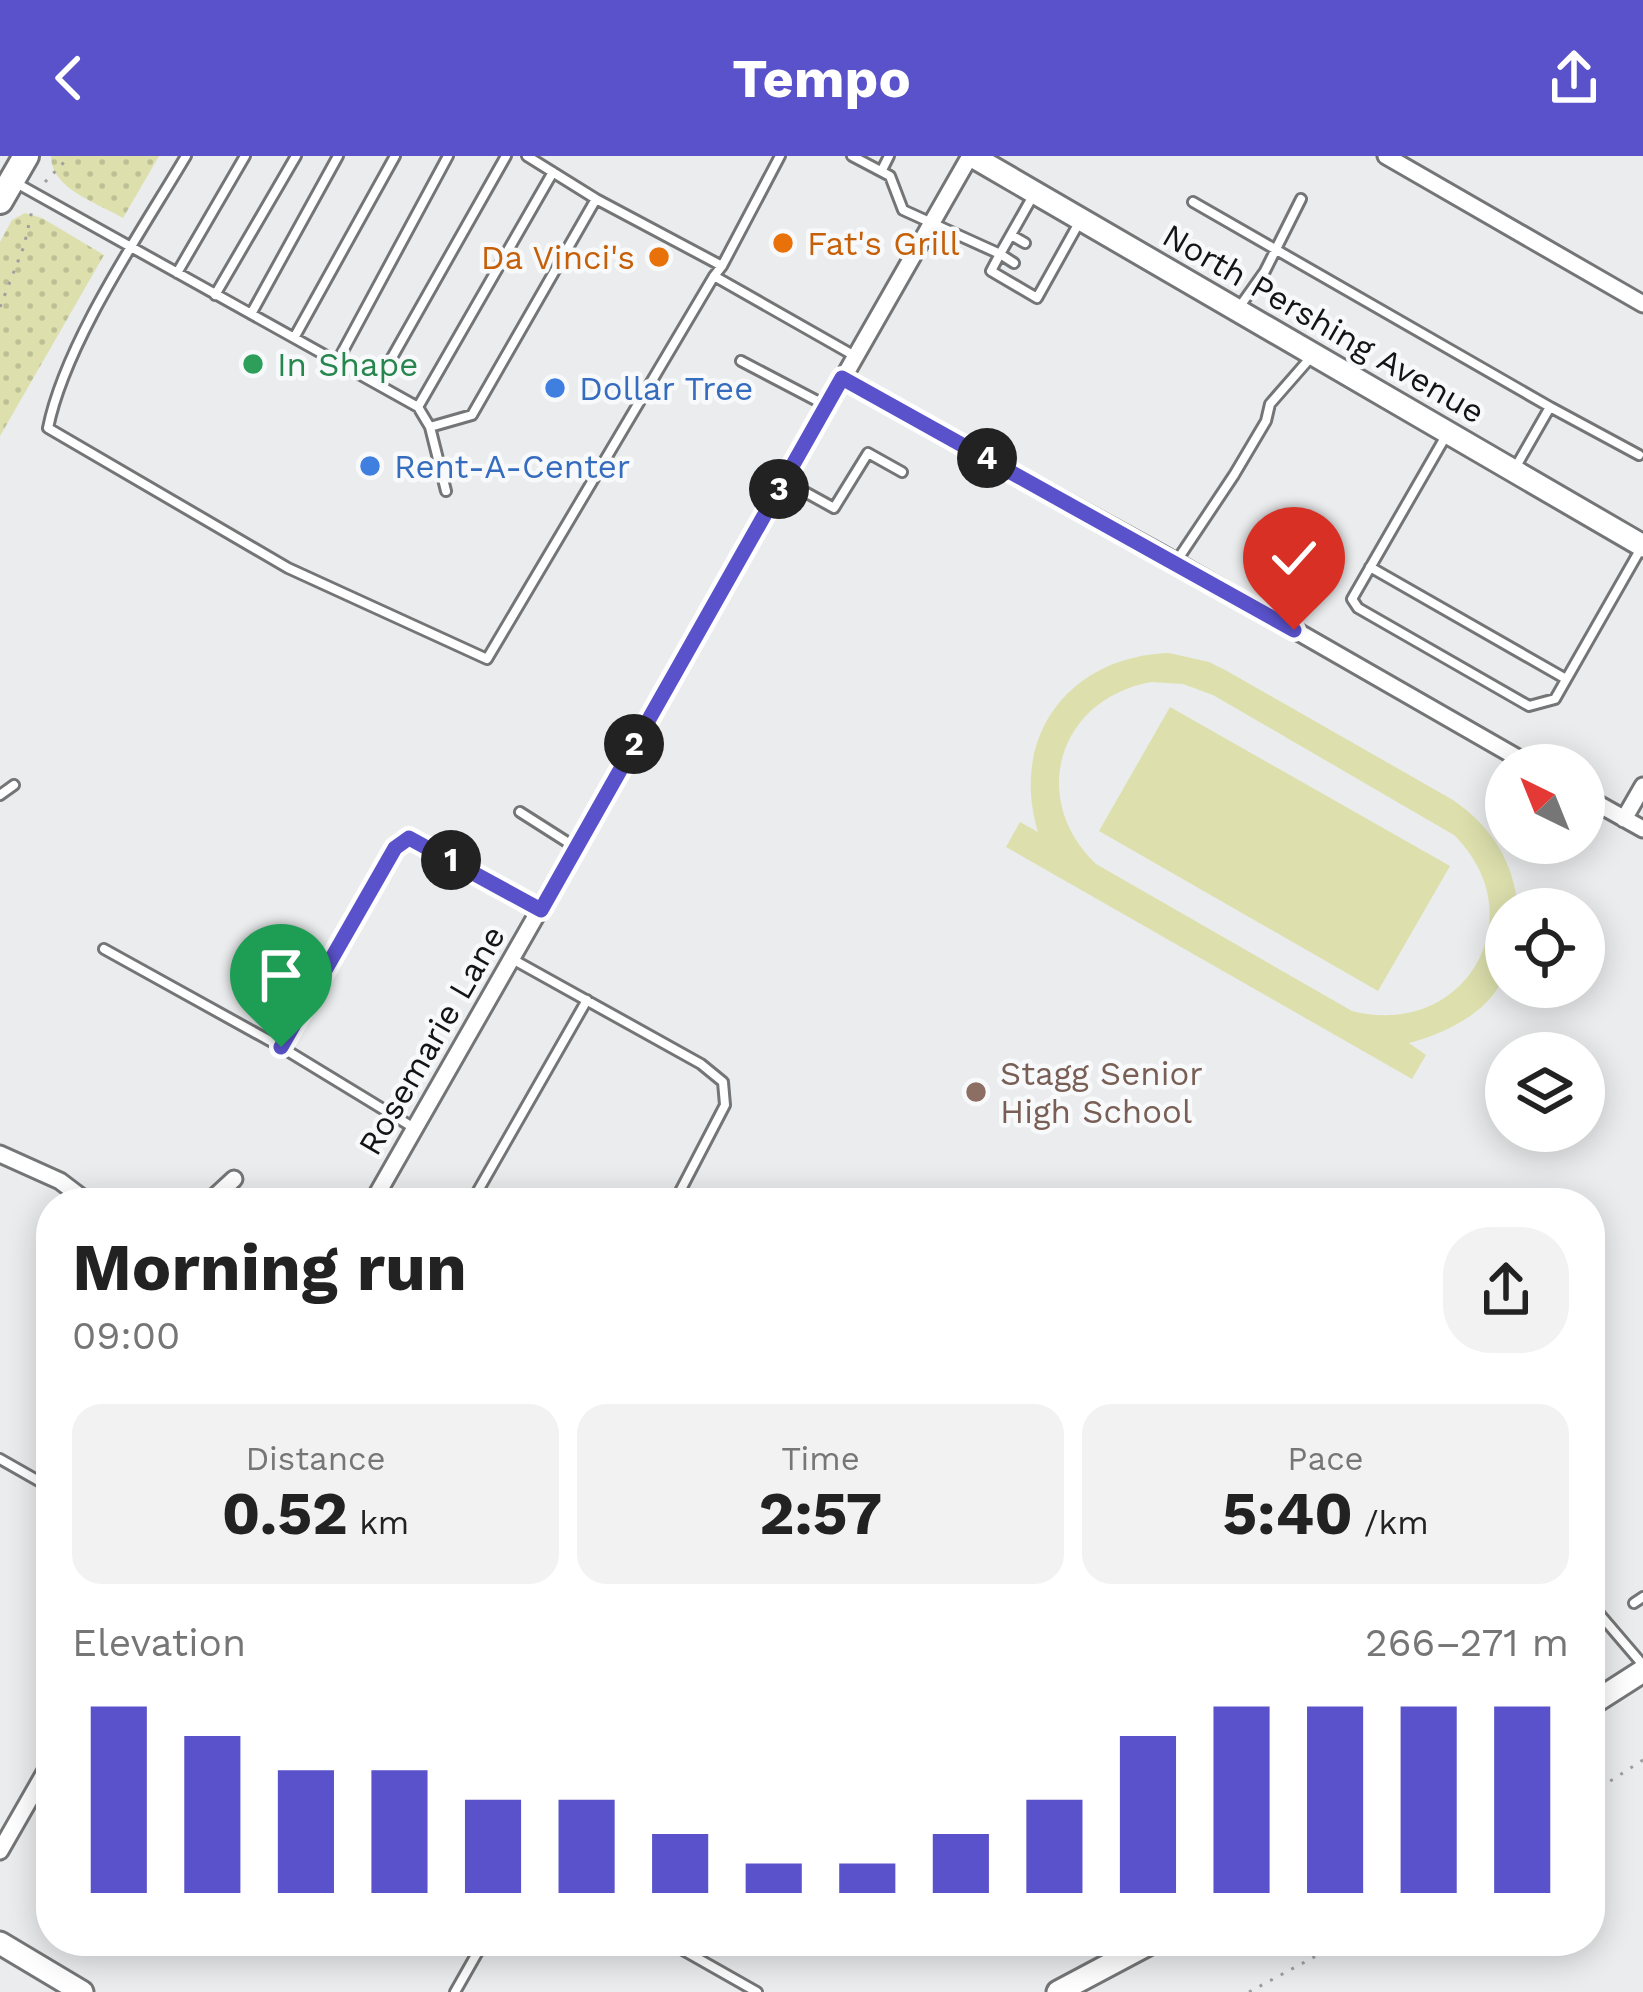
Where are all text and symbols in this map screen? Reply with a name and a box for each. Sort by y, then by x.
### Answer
icon: back [36,45,102,111]
icon: share [1541,45,1607,111]
text: Tempo [732,47,911,110]
street label: North Pershing Avenue [1156,215,1491,431]
place label: Fat's Grill [807,224,960,263]
marker: Fat's Grill [770,230,796,256]
place label: Da Vinci's [481,238,635,277]
marker: Da Vinci's [646,244,672,270]
place label: In Shape [277,345,418,384]
marker: In Shape [240,351,266,377]
place label: Dollar Tree [579,369,753,408]
marker: Dollar Tree [542,375,568,401]
pin: 4 [957,428,1017,488]
text: 4 [976,438,998,477]
place label: Rent-A-Center [394,447,630,486]
marker: Rent-A-Center [357,453,383,479]
pin: 3 [749,459,809,519]
text: 3 [769,469,789,508]
pin [1243,507,1345,630]
icon: check [1261,525,1327,591]
pin: 2 [604,714,664,774]
text: 2 [624,724,644,763]
north arrow [1485,744,1605,864]
map controls [1485,744,1605,1152]
pin: 1 [421,830,481,890]
text: 1 [444,840,458,879]
button: locate [1485,888,1605,1008]
street label: Rosemarie Lane [350,919,513,1162]
pin [230,924,332,1047]
icon: arrive [248,942,314,1008]
button: layers [1485,1032,1605,1152]
place label: Stagg Senior High School [1000,1054,1203,1131]
marker: Stagg Senior High School [963,1079,989,1105]
button: share [1443,1227,1569,1353]
text: Morning run [72,1229,467,1306]
text: 09:00 [72,1313,180,1358]
text: Distance [245,1439,386,1478]
text: Time [781,1439,860,1478]
text: Pace [1287,1439,1364,1478]
text: 0.52 [222,1478,348,1549]
text: 2:57 [759,1478,882,1549]
text: 5:40 [1222,1478,1353,1549]
text: km [348,1503,409,1542]
text: /km [1353,1503,1429,1542]
text: Elevation [72,1620,246,1665]
text: 266–271 m [1365,1620,1569,1665]

